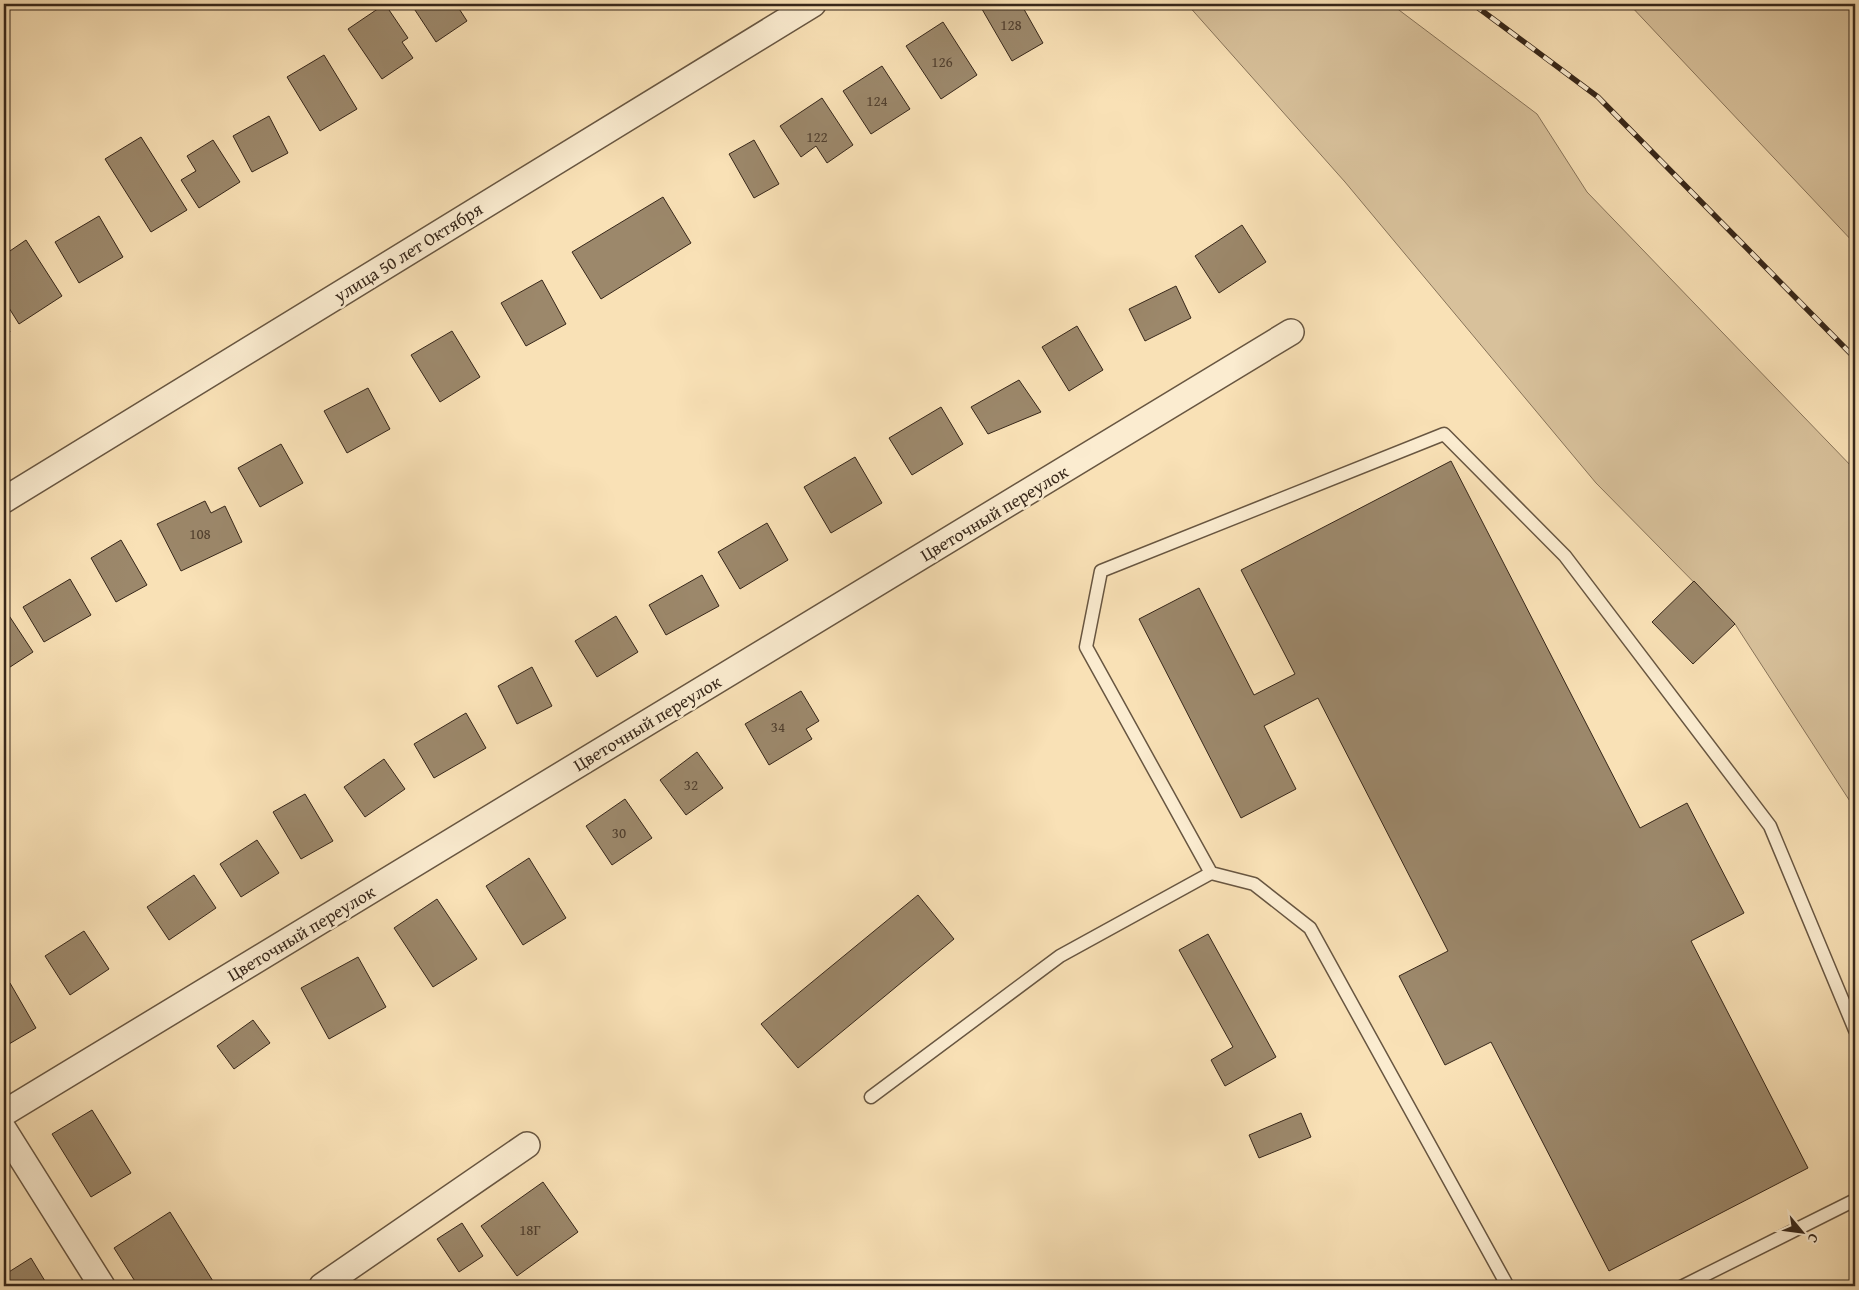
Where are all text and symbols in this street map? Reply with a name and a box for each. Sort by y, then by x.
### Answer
house number: 128 [1000,14,1022,35]
house number: 126 [931,51,953,72]
house number: 124 [866,90,888,111]
house number: 122 [806,126,828,147]
street label: улица 50 лет Октября [327,195,488,309]
street label: Цветочный переулок [915,458,1074,568]
house number: 108 [189,523,211,544]
street label: Цветочный переулок [568,668,727,778]
house number: 34 [771,716,785,737]
house number: 32 [684,774,698,795]
house number: 30 [612,822,626,843]
street label: Цветочный переулок [222,878,381,988]
north arrow [1776,1208,1826,1258]
house number: 18Г [519,1219,541,1240]
text: С [1803,1230,1824,1247]

